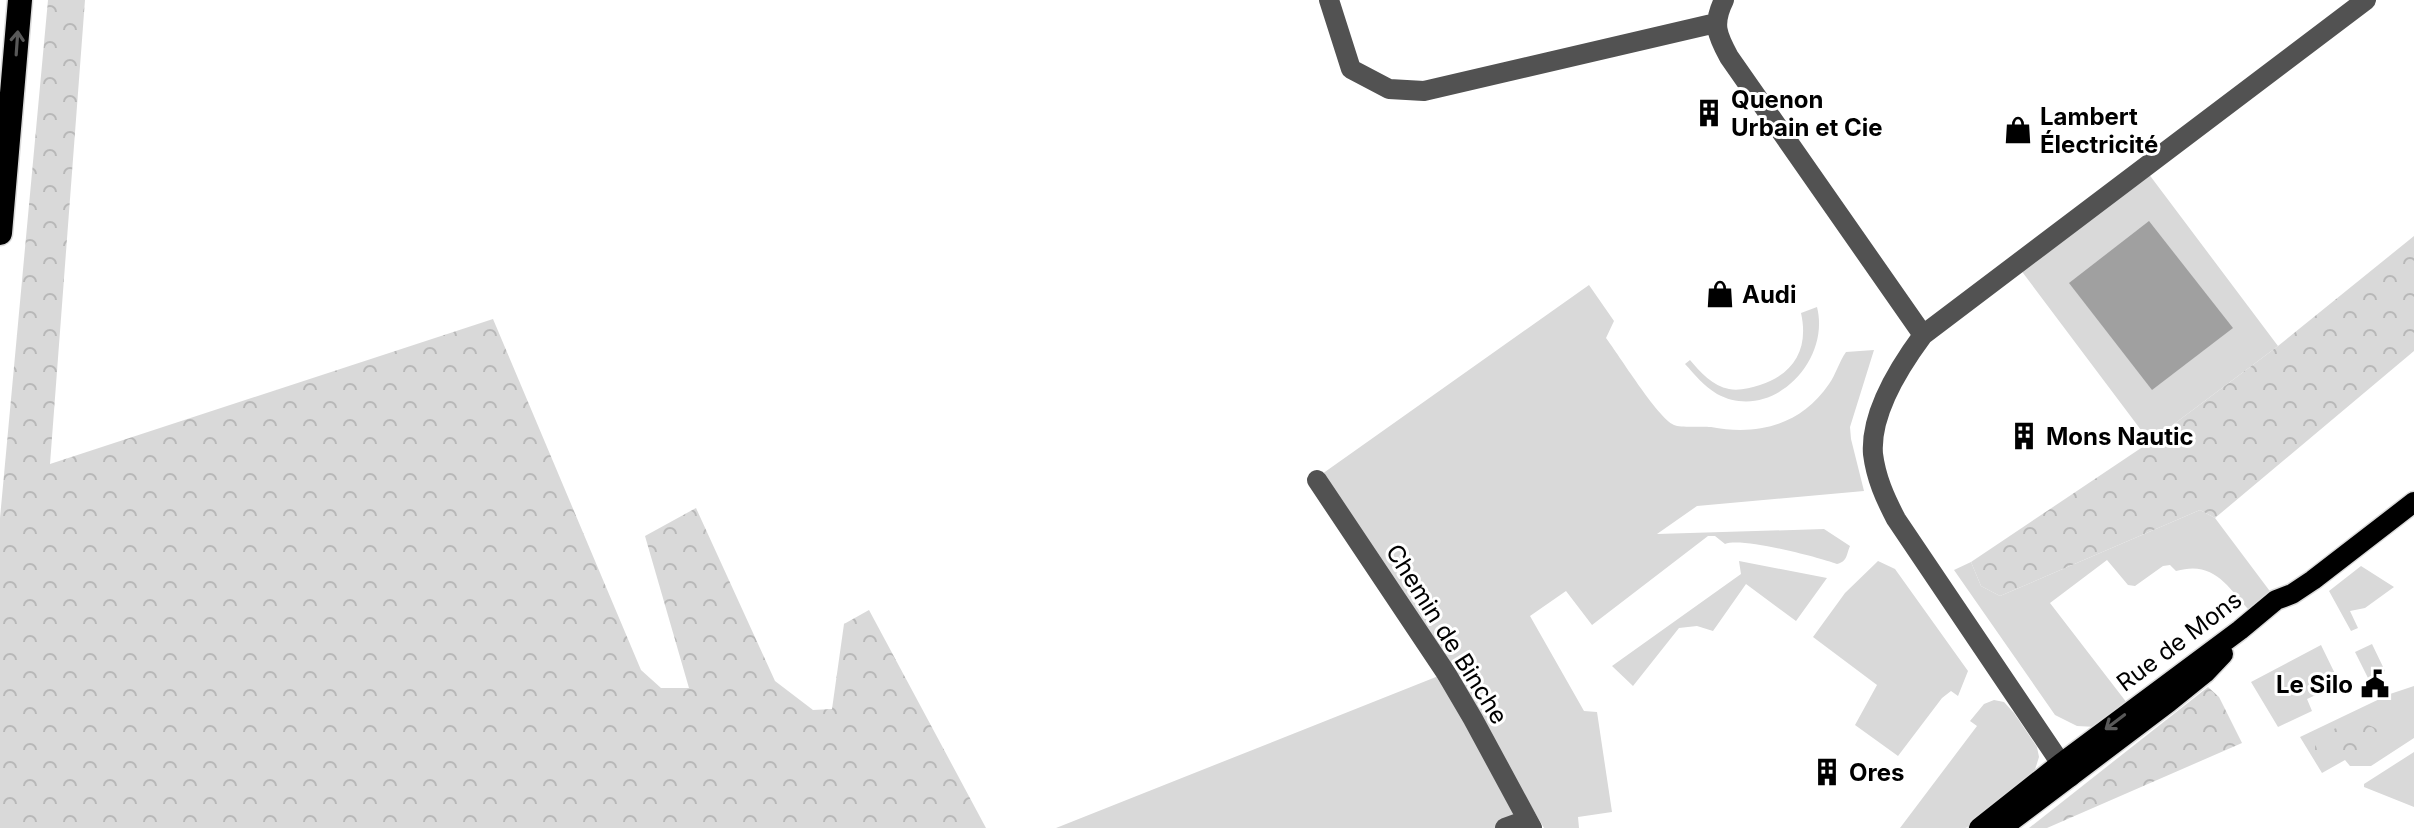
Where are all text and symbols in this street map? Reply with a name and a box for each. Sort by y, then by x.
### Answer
one-way arrow [9,30,24,57]
place label: Quenon Urbain et Cie [1731,85,1882,142]
building icon: Quenon Urbain et Cie [1694,98,1724,128]
place label: Lambert Électricité [2040,102,2158,159]
shop icon: Lambert Électricité [2003,115,2033,145]
shop icon: Audi [1705,279,1735,309]
place label: Audi [1742,280,1797,309]
building icon: Mons Nautic [2009,421,2039,451]
place label: Mons Nautic [2046,422,2194,451]
street label: Chemin de Binche [1380,539,1514,729]
street label: Rue de Mons [2111,585,2247,697]
public building icon: Le Silo [2360,669,2390,699]
place label: Le Silo [2276,670,2353,699]
one-way arrow [2105,713,2127,730]
building icon: Ores [1812,757,1842,787]
place label: Ores [1849,758,1904,787]

